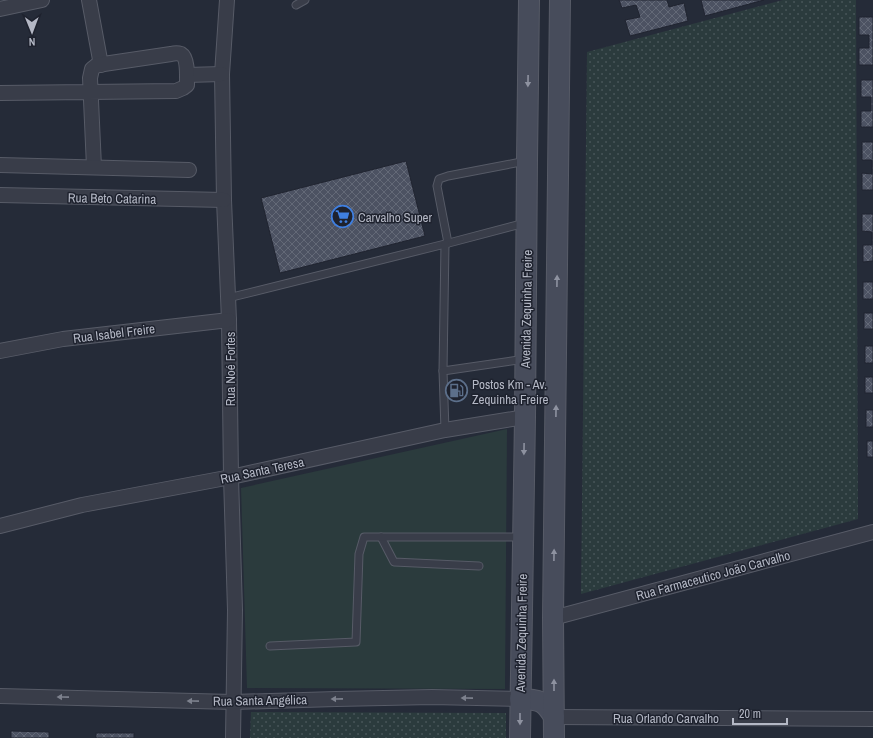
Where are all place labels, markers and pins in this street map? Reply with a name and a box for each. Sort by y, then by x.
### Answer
supermarket icon: Carvalho Super [330,204,356,230]
place label: Carvalho Super [358,209,433,226]
place label: Postos Km - Av. Zequinha Freire [472,376,549,408]
fuel station icon: Postos Km - Av. Zequinha Freire [443,378,469,404]

